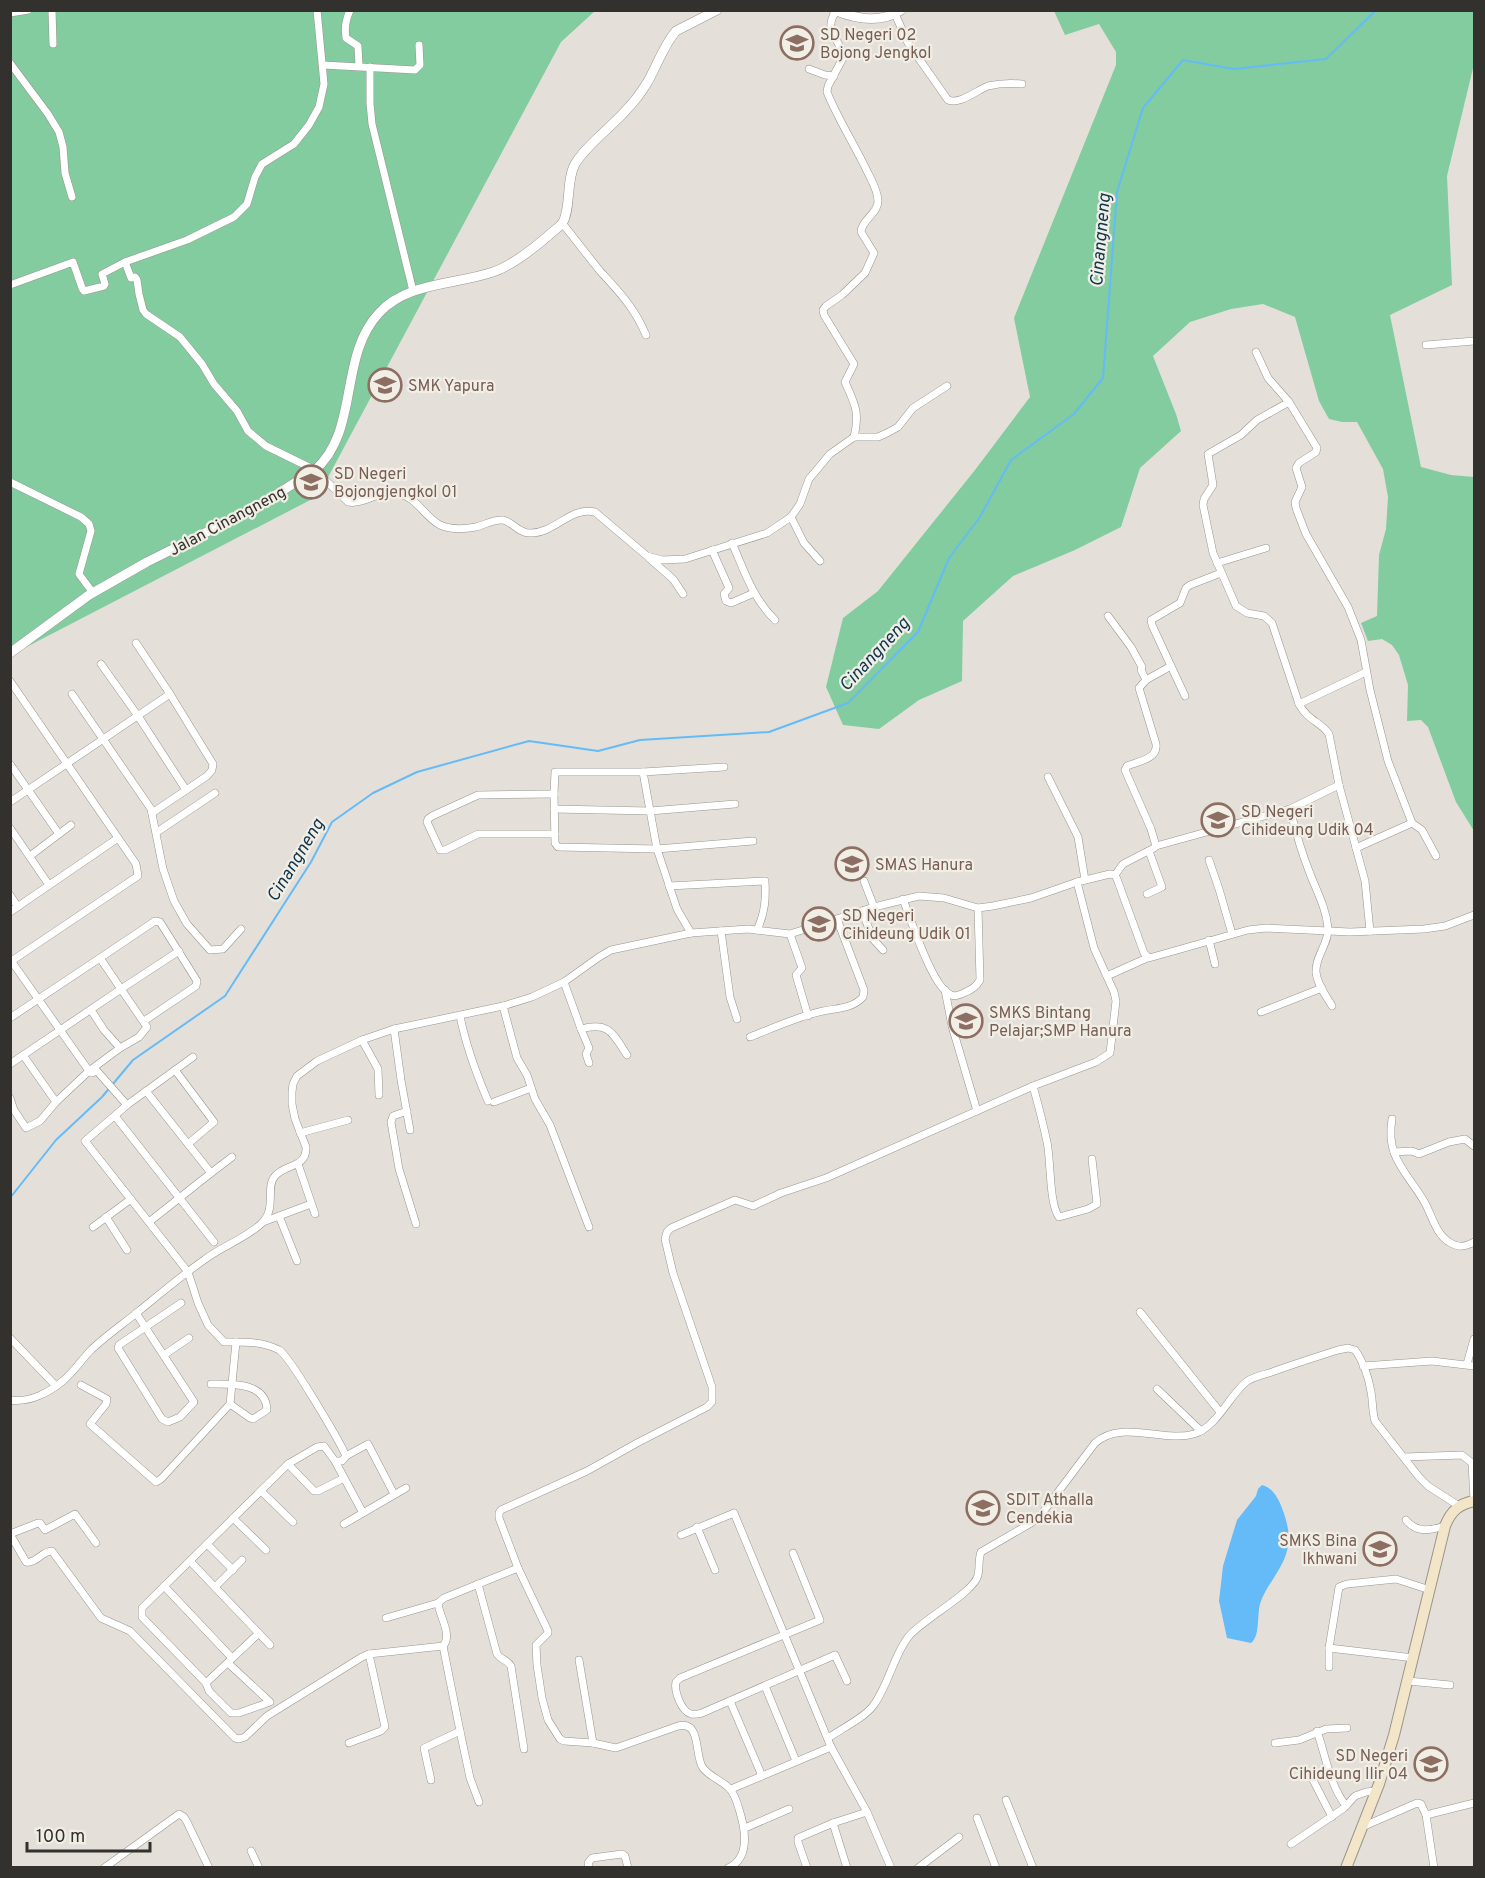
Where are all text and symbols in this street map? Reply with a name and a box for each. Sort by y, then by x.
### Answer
school or university icon: SD Negeri 02 Bojong Jengkol [779,25,815,61]
place label: SD Negeri 02 Bojong Jengkol [820,26,931,64]
water label: Cinangneng [1086,192,1117,288]
school or university icon: SMK Yapura [367,367,403,403]
place label: SMK Yapura [408,377,494,397]
school or university icon: SD Negeri Bojongjengkol 01 [293,464,329,500]
place label: SD Negeri Bojongjengkol 01 [334,465,458,503]
street label: Jalan Cinangneng [166,483,290,561]
water label: Cinangneng [835,613,915,697]
school or university icon: SD Negeri Cihideung Udik 04 [1200,802,1236,838]
place label: SD Negeri Cihideung Udik 04 [1241,803,1374,841]
water label: Cinangneng [262,815,330,907]
school or university icon: SMAS Hanura [834,846,870,882]
place label: SMAS Hanura [875,856,973,876]
school or university icon: SD Negeri Cihideung Udik 01 [801,906,837,942]
place label: SD Negeri Cihideung Udik 01 [842,907,971,945]
school or university icon: SMKS Bintang Pelajar;SMP Hanura [948,1003,984,1039]
place label: SMKS Bintang Pelajar;SMP Hanura [989,1004,1131,1042]
school or university icon: SDIT Athalla Cendekia [965,1490,1001,1526]
place label: SDIT Athalla Cendekia [1006,1491,1093,1529]
school or university icon: SMKS Bina Ikhwani [1362,1531,1398,1567]
place label: SMKS Bina Ikhwani [1279,1532,1357,1570]
school or university icon: SD Negeri Cihideung Ilir 04 [1413,1746,1449,1782]
place label: SD Negeri Cihideung Ilir 04 [1289,1747,1408,1785]
scale bar [27,1815,150,1853]
text: 100 m [36,1826,85,1849]

